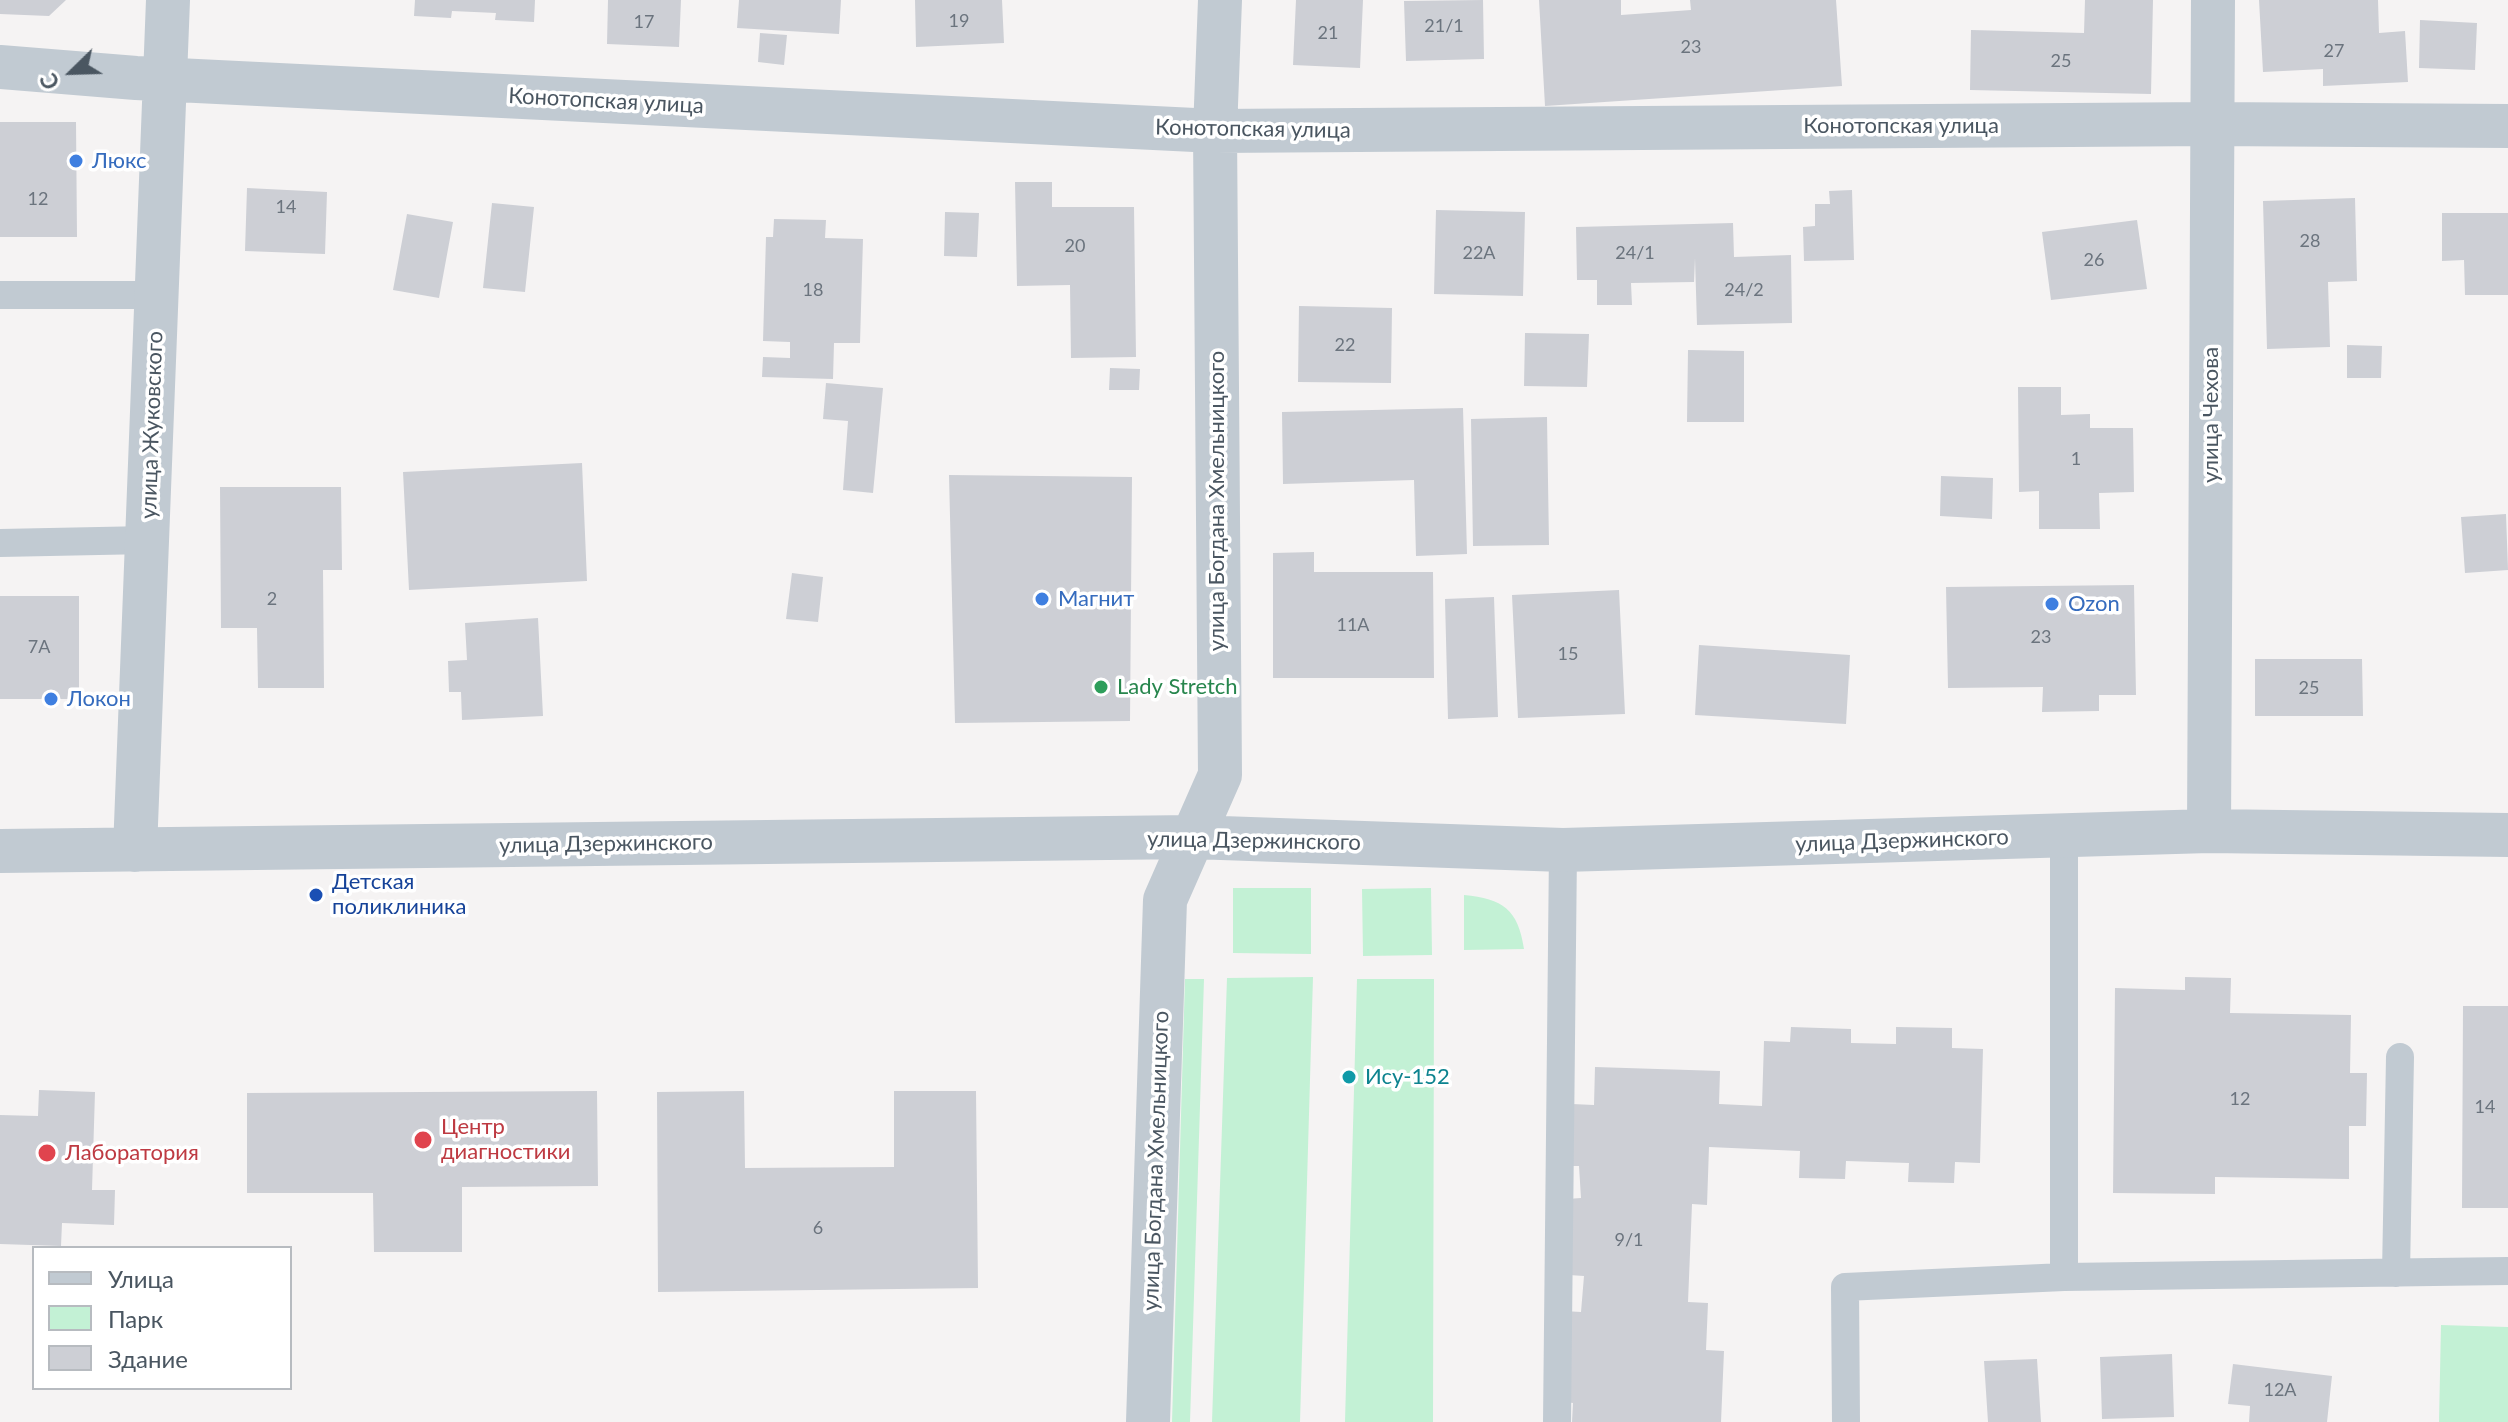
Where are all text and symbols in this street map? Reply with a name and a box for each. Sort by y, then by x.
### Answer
house number: 19 [949,10,969,32]
house number: 17 [634,11,654,33]
house number: 21/1 [1424,15,1464,37]
house number: 21 [1318,22,1338,44]
north arrow [32,32,112,112]
house number: 23 [1681,36,1701,58]
house number: 27 [2324,40,2344,62]
house number: 25 [2051,50,2071,72]
text: С [34,70,65,94]
street label: Конотопская улица [508,83,704,119]
street label: Конотопская улица [1803,113,1999,139]
street label: Конотопская улица [1155,114,1351,144]
place label: Люкс [92,148,146,174]
marker: Люкс [67,152,85,170]
house number: 12 [28,188,48,210]
house number: 14 [276,196,296,218]
house number: 28 [2300,230,2320,252]
house number: 20 [1065,235,1085,257]
house number: 22А [1462,242,1496,264]
house number: 24/1 [1615,242,1655,264]
house number: 26 [2084,249,2104,271]
house number: 18 [803,279,823,301]
house number: 24/2 [1724,279,1764,301]
street label: улица Жуковского [136,331,168,519]
house number: 22 [1335,334,1355,356]
street label: улица Чехова [2198,347,2224,483]
street label: улица Богдана Хмельницкого [1204,351,1230,651]
house number: 1 [2071,448,2081,470]
place label: Магнит [1058,586,1134,612]
house number: 2 [267,588,277,610]
marker: Магнит [1033,590,1051,608]
place label: Ozon [2068,591,2120,617]
marker: Ozon [2043,595,2061,613]
house number: 11А [1336,614,1370,636]
house number: 23 [2031,626,2051,648]
house number: 7А [28,636,50,658]
house number: 15 [1558,643,1578,665]
place label: Lady Stretch [1117,674,1238,700]
house number: 25 [2299,677,2319,699]
marker: Lady Stretch [1092,678,1110,696]
place label: Локон [67,686,131,712]
marker: Локон [42,690,60,708]
street label: улица Дзержинского [1795,824,2009,858]
street label: улица Дзержинского [1147,826,1361,856]
street label: улица Дзержинского [499,829,713,859]
place label: Детская поликлиника [332,869,466,920]
marker: Детская поликлиника [307,886,325,904]
street label: улица Богдана Хмельницкого [1138,1010,1174,1312]
place label: Ису-152 [1365,1064,1450,1090]
marker: Ису-152 [1340,1068,1358,1086]
house number: 12 [2230,1088,2250,1110]
house number: 14 [2475,1096,2495,1118]
place label: Центр диагностики [441,1114,570,1166]
marker: Центр диагностики [412,1129,434,1151]
place label: Лаборатория [65,1140,199,1166]
marker: Лаборатория [36,1142,58,1164]
house number: 6 [813,1217,823,1239]
house number: 9/1 [1614,1229,1644,1251]
legend [32,1246,292,1390]
text: Улица [108,1264,174,1293]
text: Парк [108,1304,163,1333]
text: Здание [108,1344,188,1373]
house number: 12А [2263,1379,2297,1401]

